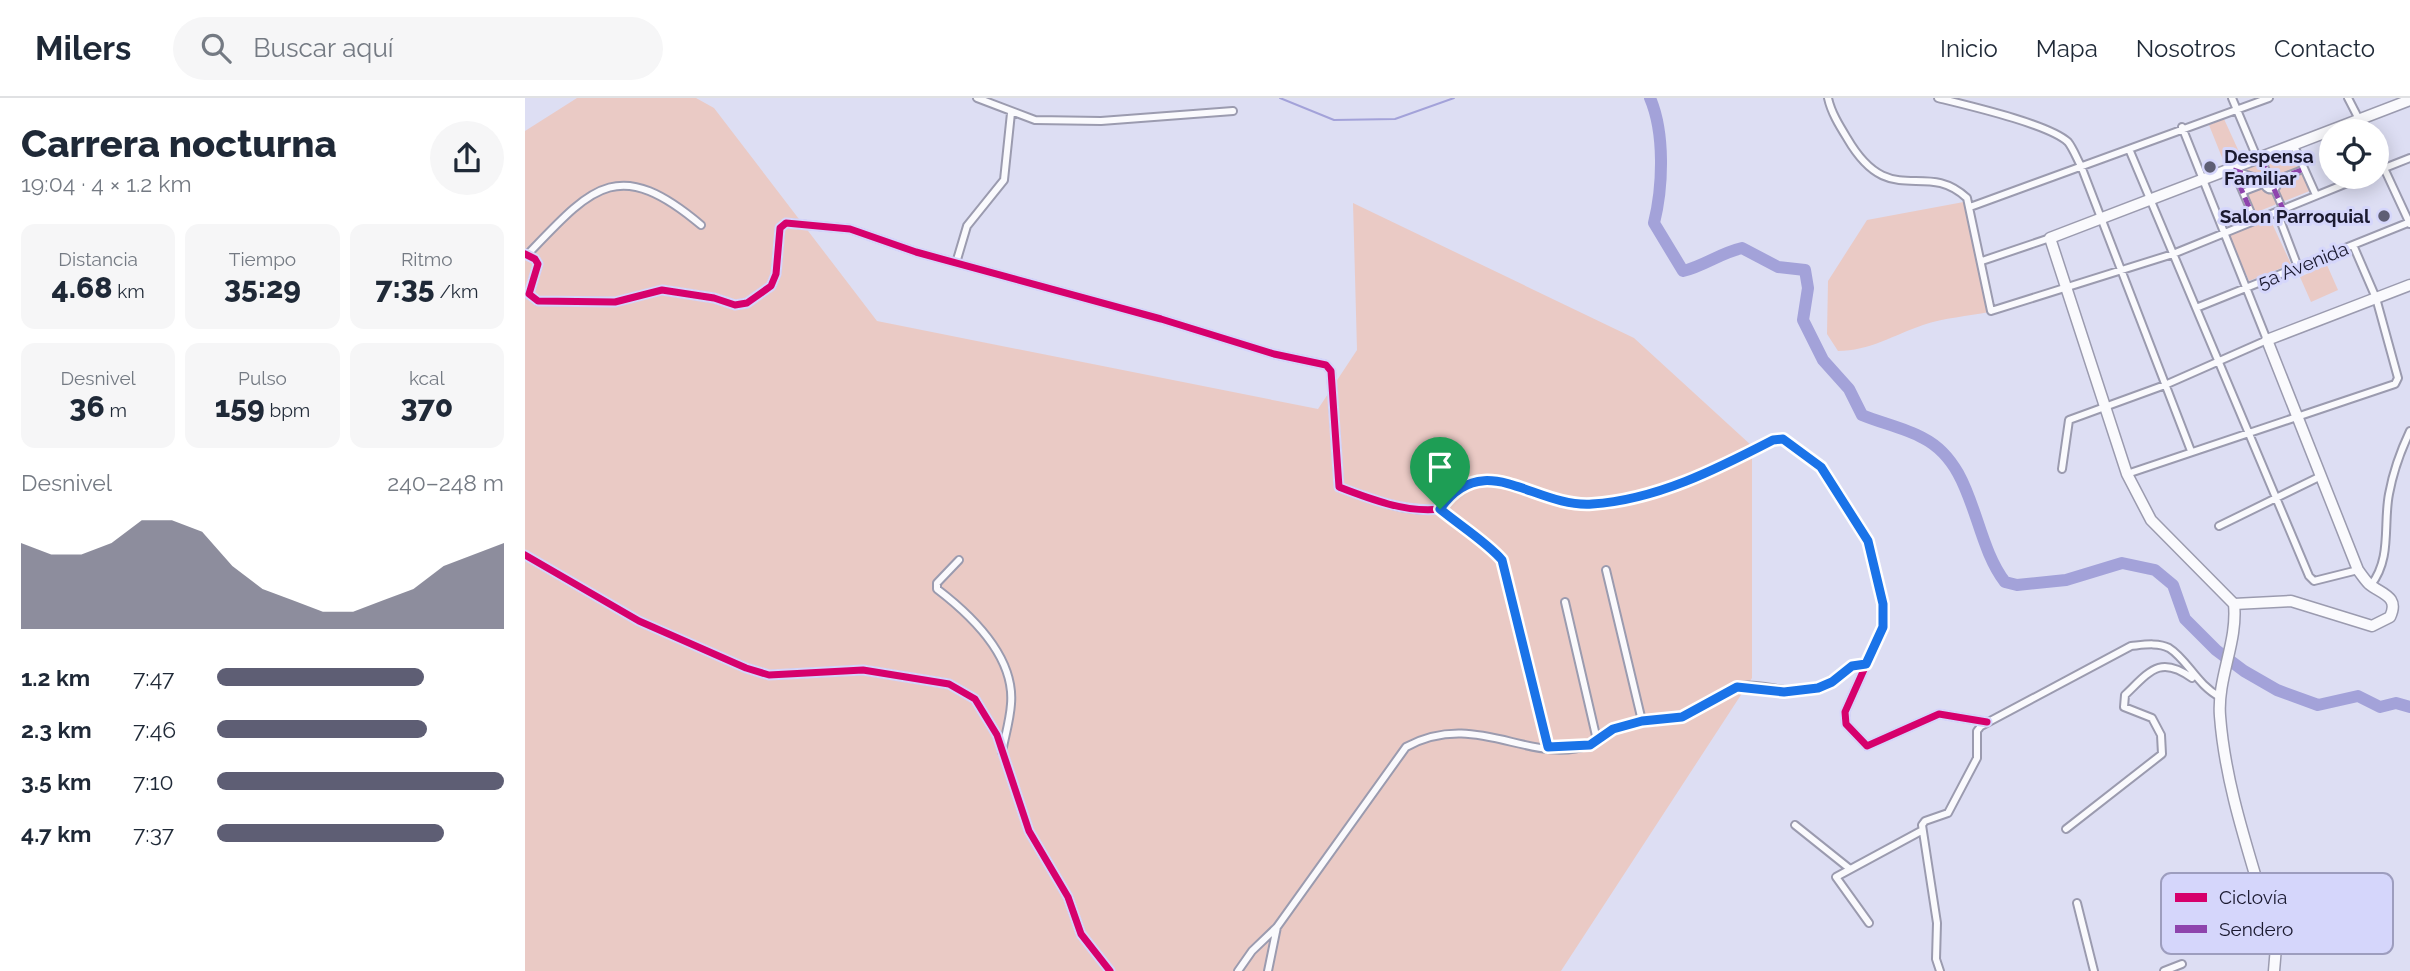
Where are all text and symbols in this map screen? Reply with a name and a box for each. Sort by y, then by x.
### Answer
search box [173,17,663,80]
text: Milers [35,29,131,68]
icon: search [197,29,235,67]
text: Buscar aquí [253,33,394,63]
text: Inicio [1940,34,1998,63]
text: Mapa [2036,34,2098,63]
text: Nosotros [2136,34,2236,63]
text: Contacto [2274,34,2375,63]
map controls [2319,119,2389,189]
button: locate [2319,119,2389,189]
text: Carrera nocturna [21,121,337,166]
button: share [430,121,504,195]
place label: Despensa Familiar [2224,145,2314,189]
marker: Despensa Familiar [2202,159,2218,175]
text: 19:04 · 4 × 1.2 km [21,170,192,197]
place label: Salon Parroquial [2220,205,2371,227]
marker: Salon Parroquial [2376,208,2392,224]
street label: 5a Avenida [2255,237,2351,293]
text: Distancia [58,248,138,270]
text: Tiempo [229,248,296,270]
text: Ritmo [401,248,453,270]
text: 4.68 [51,270,112,305]
text: 35:29 [224,270,301,305]
text: 7:35 [375,270,435,305]
text: km [112,280,145,302]
text: /km [435,280,478,302]
text: Desnivel [61,367,136,389]
text: Pulso [238,367,287,389]
text: kcal [409,367,445,389]
text: 36 [69,389,105,424]
text: 159 [215,389,265,424]
text: 370 [400,389,453,424]
text: m [105,399,127,421]
text: bpm [265,399,310,421]
pin [1410,437,1470,509]
icon: arrive [1421,448,1459,486]
text: Desnivel [21,469,112,496]
text: 240–248 m [387,469,504,496]
text: 1.2 km [21,664,90,691]
text: 7:47 [133,664,174,691]
text: 2.3 km [21,716,92,743]
text: 7:46 [133,716,176,743]
text: 3.5 km [21,768,92,795]
text: 7:10 [133,768,174,795]
text: 4.7 km [21,820,92,847]
text: 7:37 [133,820,174,847]
legend [2161,873,2393,954]
text: Ciclovía [2219,886,2287,908]
text: Sendero [2219,918,2293,940]

